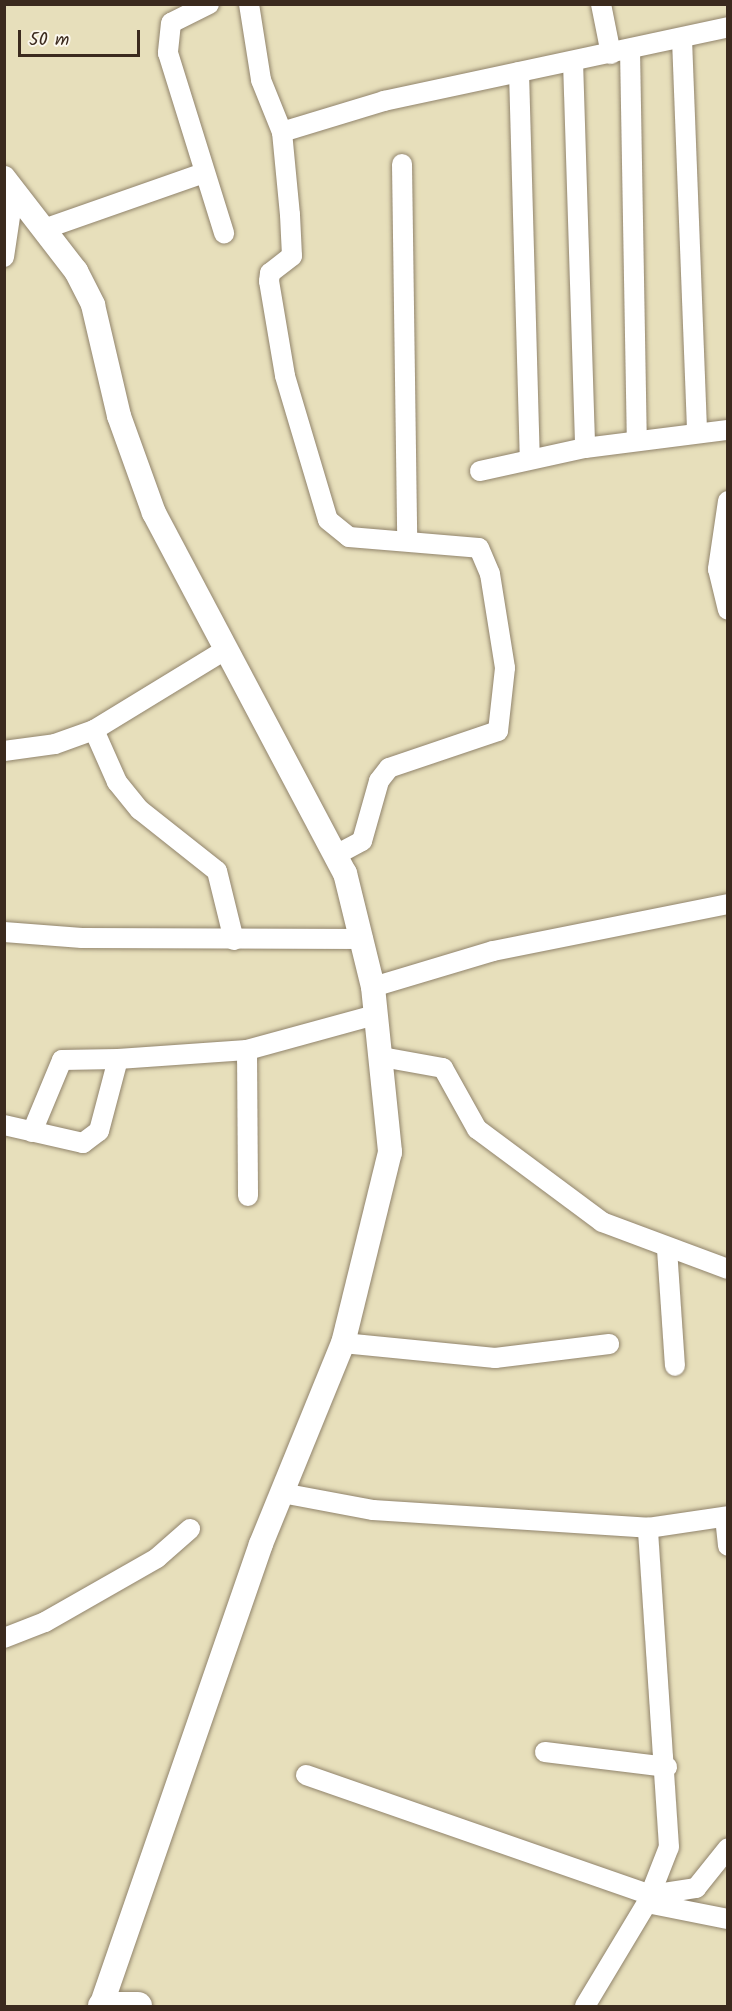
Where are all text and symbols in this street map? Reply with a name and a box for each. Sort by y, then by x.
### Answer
scale bar [21,18,142,56]
text: 50 m [29,26,69,55]

